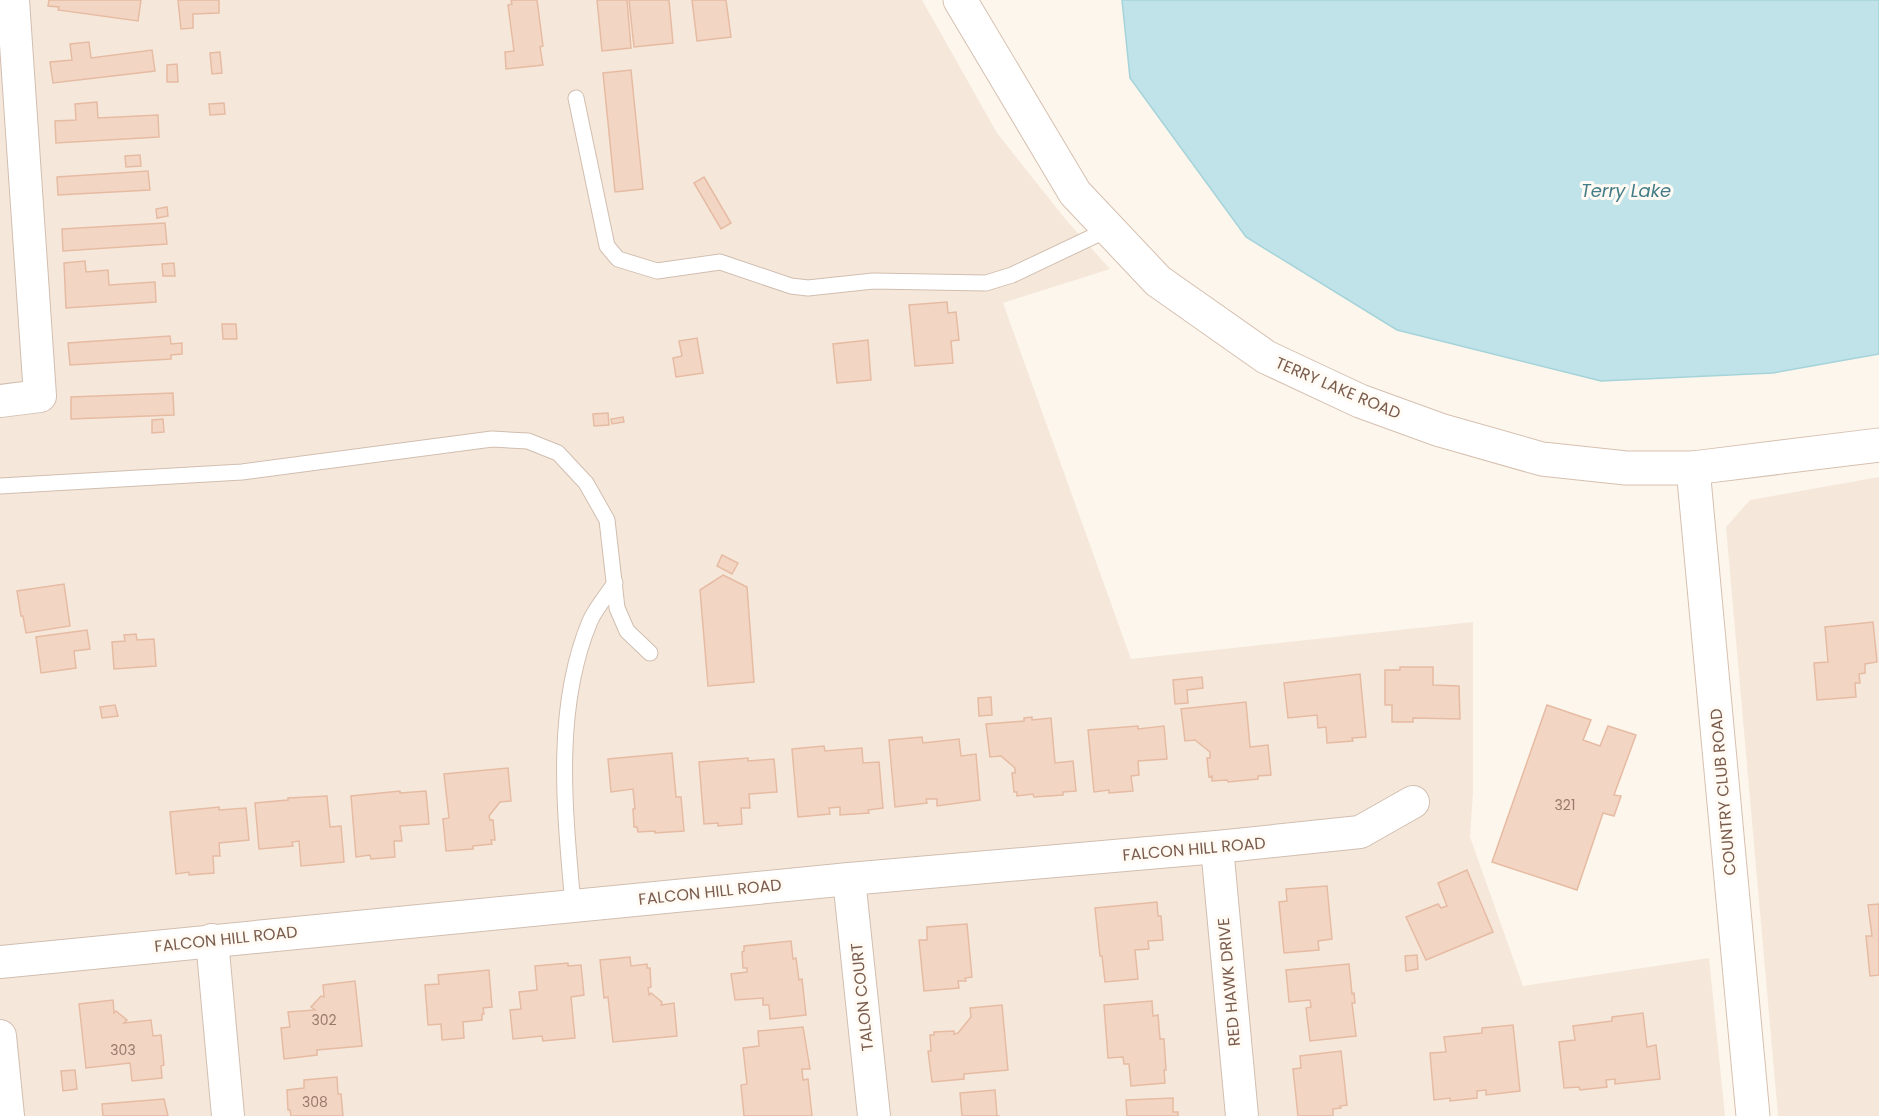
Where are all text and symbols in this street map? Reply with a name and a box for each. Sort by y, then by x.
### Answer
water label: Terry Lake [1581,178,1671,203]
street label: TERRY LAKE ROAD [1272,351,1404,425]
street label: COUNTRY CLUB ROAD [1704,708,1742,876]
house number: 321 [1555,795,1575,815]
street label: FALCON HILL ROAD [1121,831,1267,867]
street label: FALCON HILL ROAD [637,873,783,911]
street label: RED HAWK DRIVE [1212,917,1246,1047]
street label: FALCON HILL ROAD [153,920,299,958]
street label: TALON COURT [845,941,879,1052]
house number: 302 [311,1010,337,1030]
house number: 303 [110,1040,136,1060]
house number: 308 [302,1092,328,1112]

